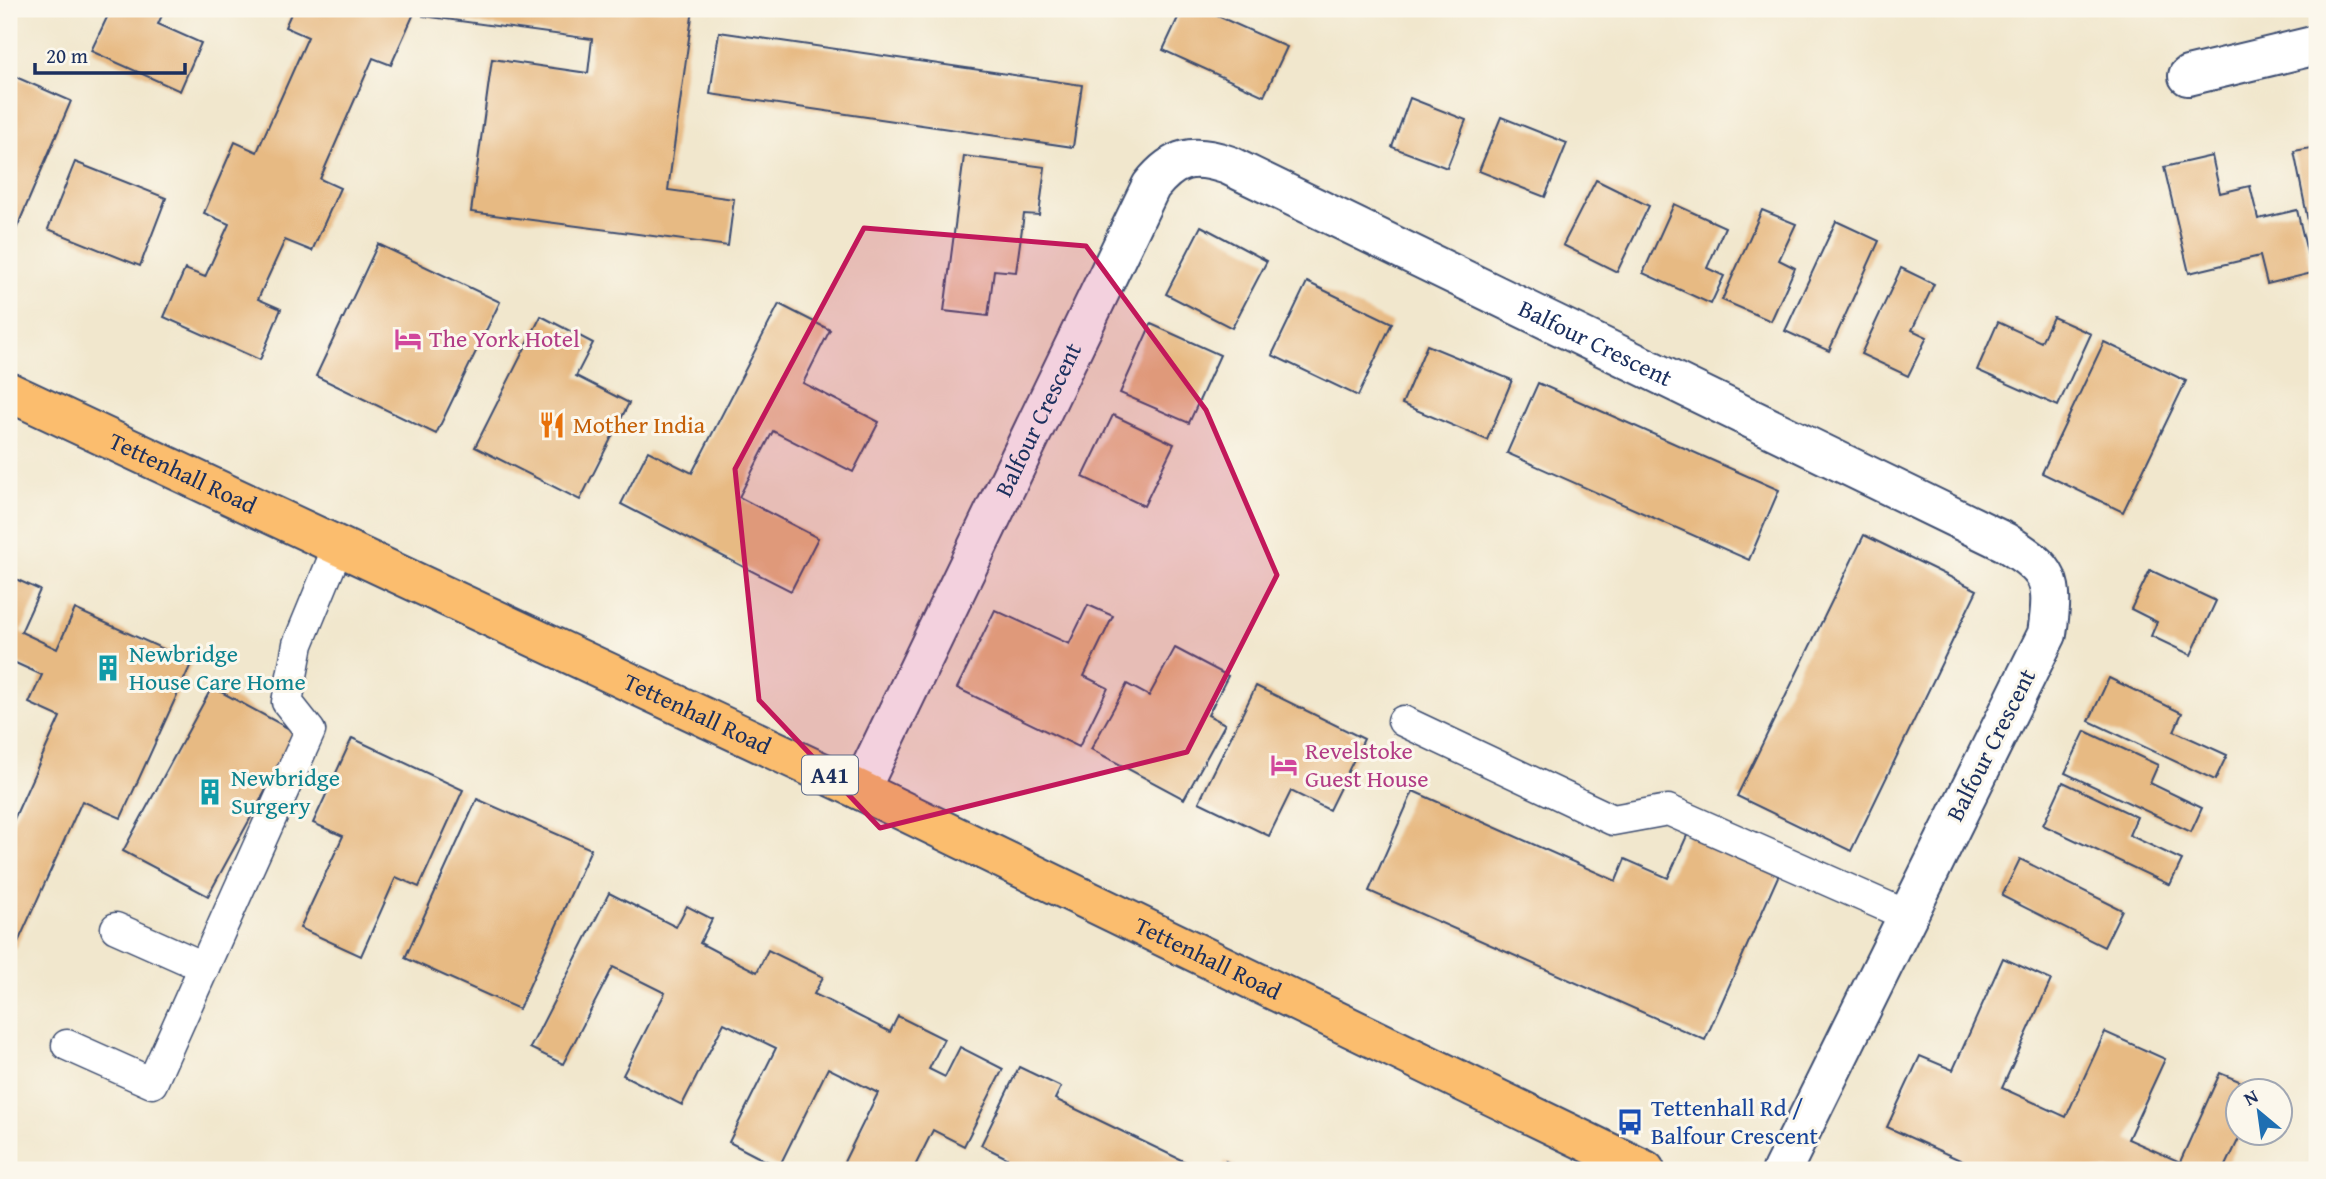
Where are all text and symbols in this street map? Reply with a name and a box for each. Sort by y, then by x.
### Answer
scale bar [35,32,186,76]
text: 20 m [46,40,88,71]
street label: Balfour Crescent [1513,291,1679,395]
place label: The York Hotel [429,321,580,356]
hotel icon: The York Hotel [393,324,423,354]
street label: Balfour Crescent [986,336,1090,502]
place label: Mother India [573,407,706,442]
restaurant icon: Mother India [537,410,567,440]
street label: Tettenhall Road [104,423,263,523]
place label: Newbridge House Care Home [129,636,306,699]
building icon: Newbridge House Care Home [93,653,123,683]
street label: Balfour Crescent [1937,662,2044,827]
street label: Tettenhall Road [618,664,777,763]
place label: Revelstoke Guest House [1305,733,1429,796]
hotel icon: Revelstoke Guest House [1269,750,1299,780]
road number: A41 [802,755,858,794]
place label: Newbridge Surgery [231,760,340,823]
building icon: Newbridge Surgery [195,777,225,807]
street label: Tettenhall Road [1129,907,1288,1009]
north arrow [2224,1078,2294,1148]
text: N [2238,1082,2263,1112]
place label: Tettenhall Rd / Balfour Crescent [1651,1090,1819,1153]
bus stop icon: Tettenhall Rd / Balfour Crescent [1615,1107,1645,1137]

